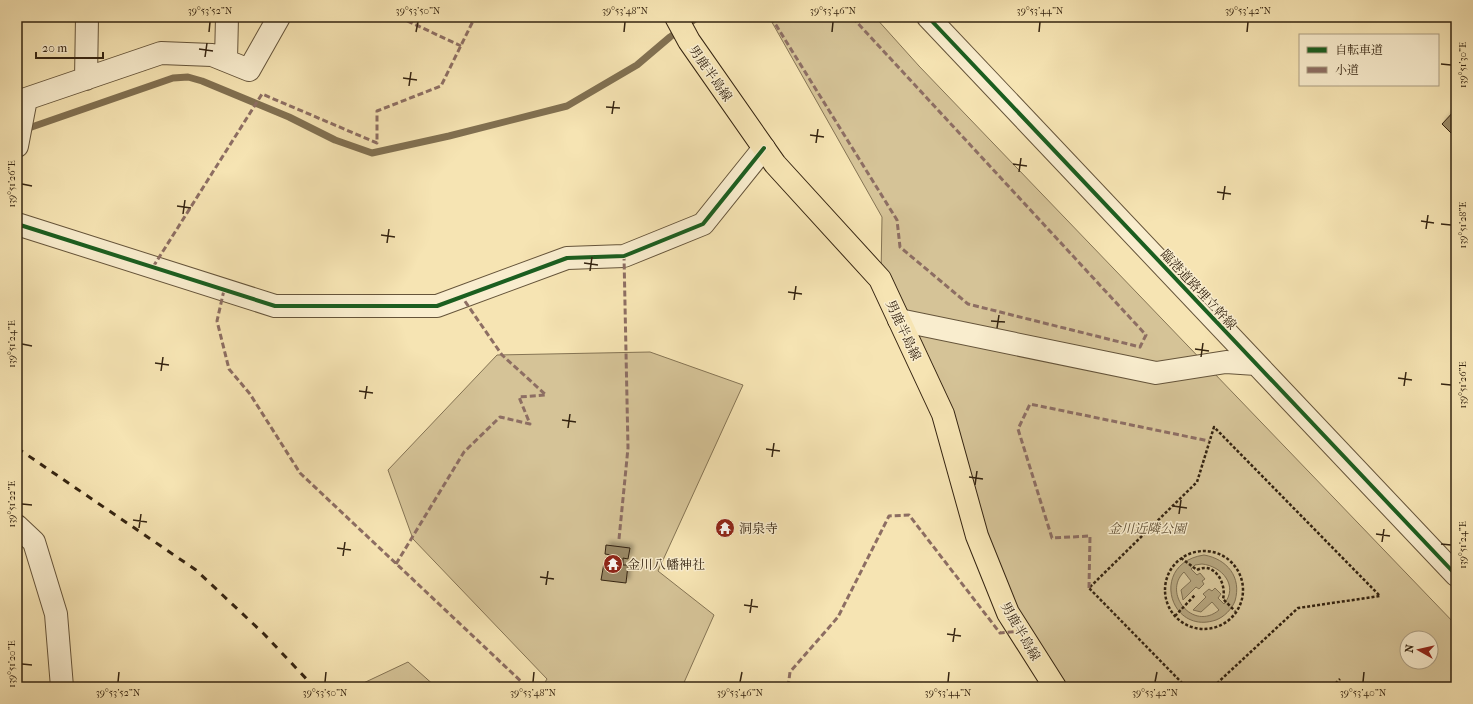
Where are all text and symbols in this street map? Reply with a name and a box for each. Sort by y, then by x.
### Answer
text: 39°53'52"N [188,5,233,17]
text: 39°53'50"N [396,5,441,17]
text: 39°53'48"N [602,5,648,17]
text: 39°53'46"N [810,5,857,17]
text: 39°53'44"N [1017,5,1064,17]
text: 39°53'42"N [1225,5,1271,17]
scale bar [36,34,103,60]
legend [1299,34,1439,86]
text: 20 m [42,41,67,55]
street label: 男鹿半島線 [686,42,735,104]
text: 139°51'30"E [1457,42,1469,88]
text: 自転車道 [1335,43,1383,57]
text: 小道 [1335,63,1359,77]
text: 139°51'26"E [6,160,18,208]
text: 139°51'28"E [1457,202,1469,248]
street label: 臨港道路埋立幹線 [1158,246,1240,332]
street label: 男鹿半島線 [883,298,924,363]
text: 139°51'24"E [6,320,18,368]
text: 139°51'26"E [1457,361,1469,409]
text: 139°51'22"E [6,481,18,527]
temple icon: 洞泉寺 [714,517,736,539]
place label: 洞泉寺 [739,521,778,536]
park label: 金川近隣公園 [1108,521,1188,536]
text: 139°51'24"E [1457,521,1469,569]
temple icon: 金川八幡神社 [602,553,624,575]
place label: 金川八幡神社 [627,557,705,572]
street label: 男鹿半島線 [998,599,1043,663]
north arrow [1399,630,1439,670]
text: 139°51'20"E [6,640,18,688]
text: N [1403,643,1417,654]
text: 39°53'52"N [96,687,141,699]
text: 39°53'50"N [303,687,348,699]
text: 39°53'48"N [510,687,556,699]
text: 39°53'46"N [717,687,764,699]
text: 39°53'44"N [925,687,972,699]
text: 39°53'42"N [1132,687,1178,699]
text: 39°53'40"N [1340,687,1387,699]

